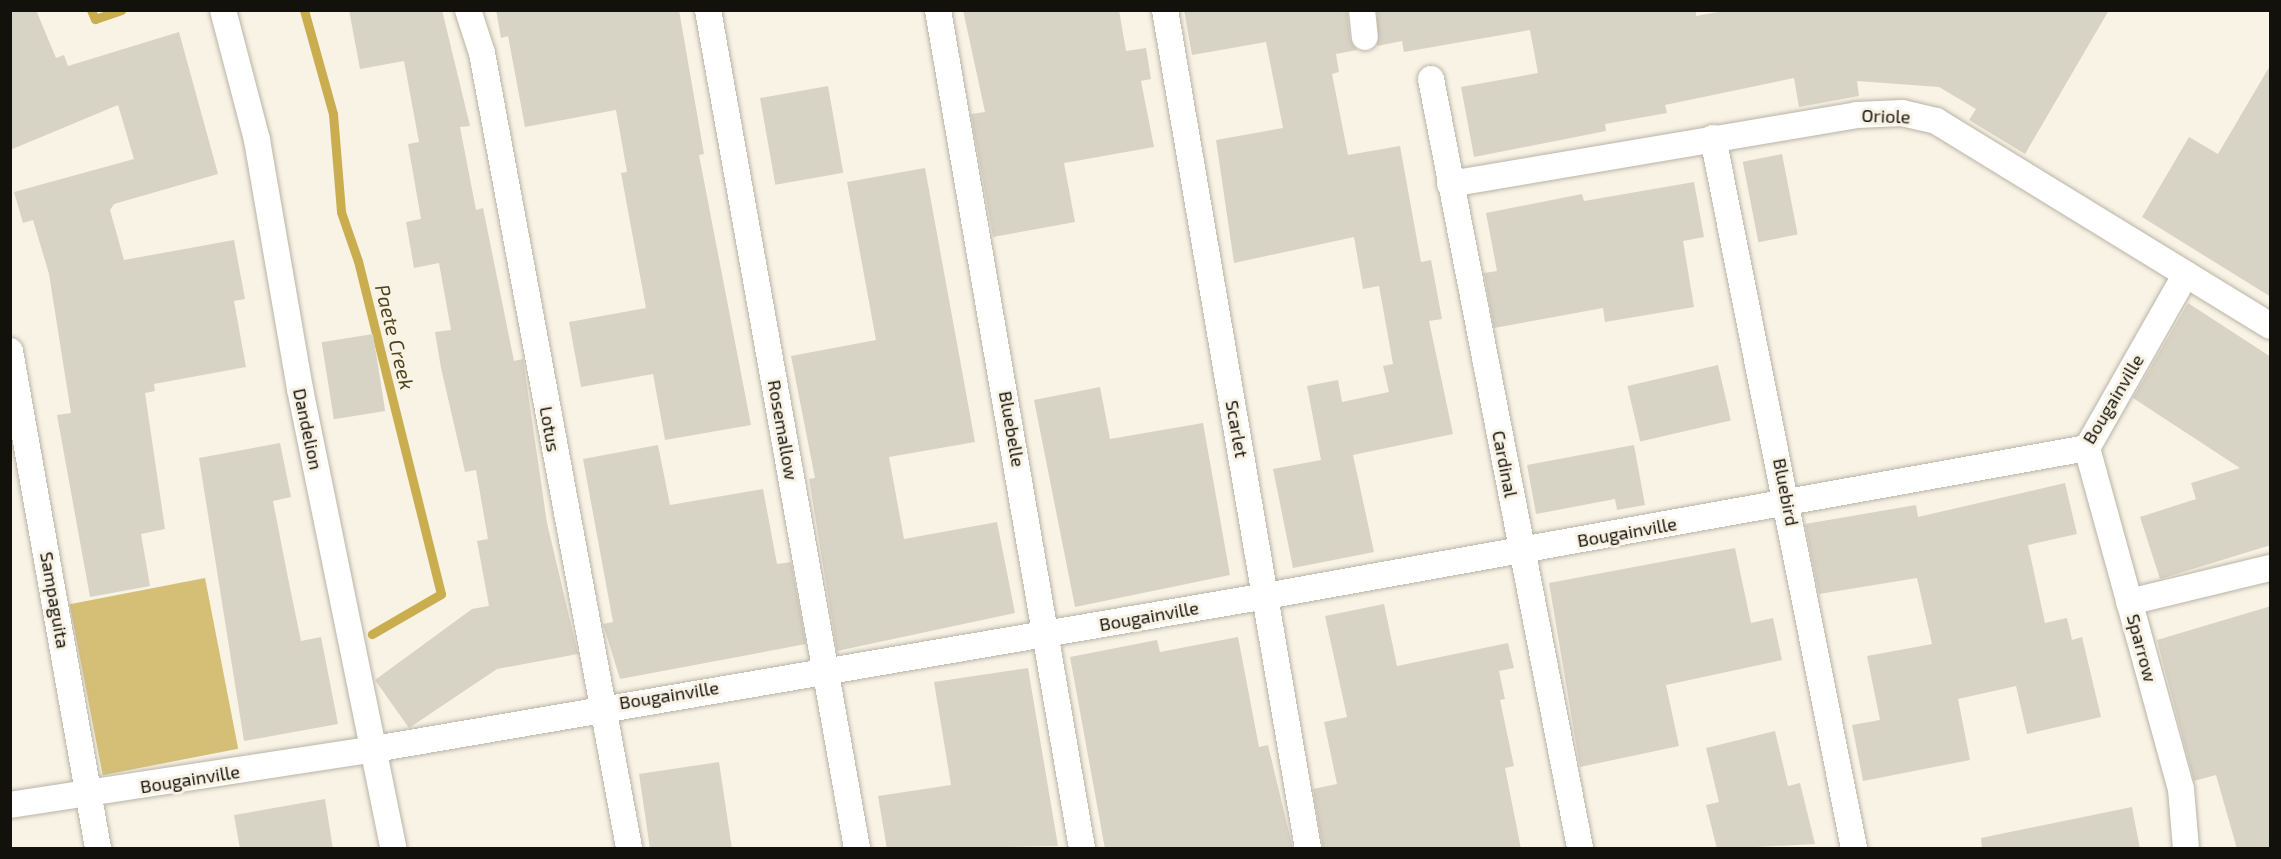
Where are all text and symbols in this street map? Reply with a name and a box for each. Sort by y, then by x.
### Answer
street label: Oriole [1861,104,1911,128]
water label: Paete Creek [370,282,420,392]
street label: Bougainville [2078,350,2148,448]
street label: Rosemallow [764,378,802,482]
street label: Dandelion [289,386,327,472]
street label: Bluebelle [995,389,1029,469]
street label: Scarlet [1221,399,1253,459]
street label: Lotus [535,405,565,453]
street label: Cardinal [1488,429,1522,499]
street label: Bluebird [1769,456,1803,528]
street label: Bougainville [1576,513,1678,551]
street label: Sampaguita [36,550,74,650]
street label: Bougainville [1098,597,1200,635]
street label: Sparrow [2123,612,2161,684]
street label: Bougainville [618,676,720,714]
street label: Bougainville [139,760,241,798]

